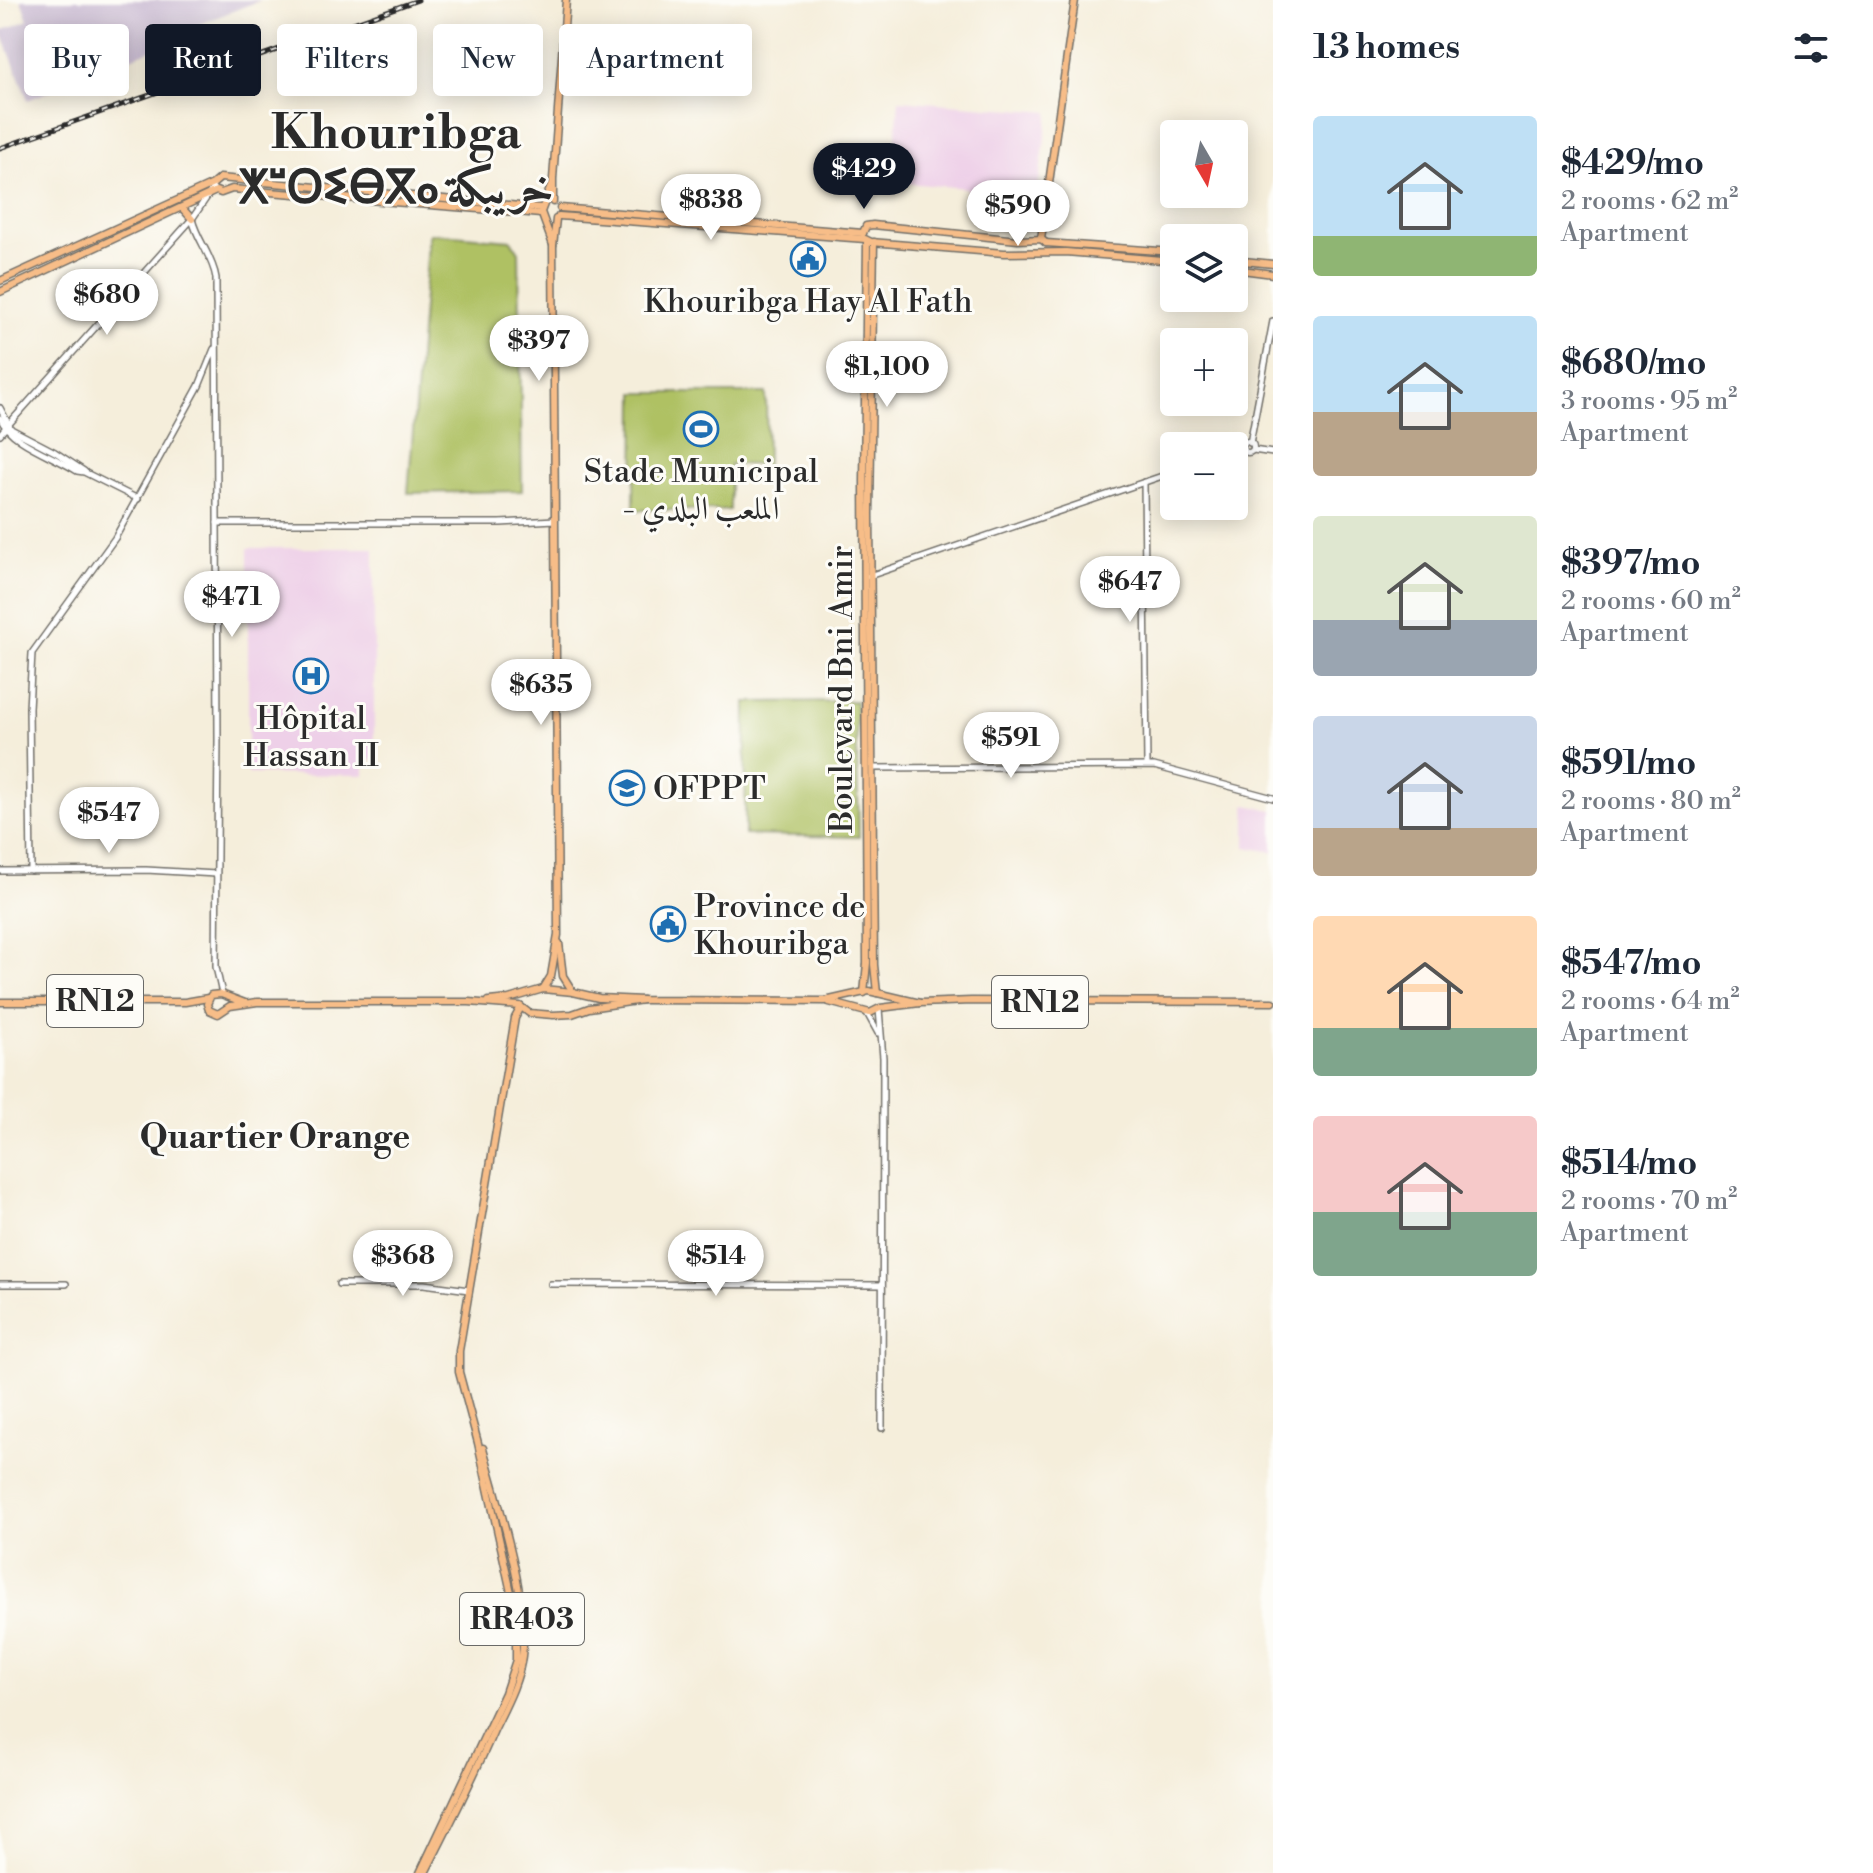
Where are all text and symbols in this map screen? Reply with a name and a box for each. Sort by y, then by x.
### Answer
chip: Buy [24,24,129,96]
chip: Rent [145,24,261,96]
chip: Filters [277,24,417,96]
chip: New [433,24,543,96]
chip: Apartment [559,24,752,96]
icon: filters [1789,26,1833,70]
text: 13 homes [1313,27,1460,69]
district label: Khouribga ⵅⵯⵔⵉⴱⴳⴰ خريبكة [238,104,554,219]
north arrow [1160,120,1248,208]
map controls [1160,120,1248,520]
pin: $429 [817,143,911,211]
text: $429/mo [1561,143,1704,185]
icon: home [1377,148,1473,244]
text: $429 [831,153,897,185]
pin: $838 [664,174,758,242]
pin: $590 [971,180,1065,248]
text: $838 [679,184,743,216]
text: 2 rooms · 62 m² [1561,185,1738,217]
text: $590 [985,190,1051,222]
text: Apartment [1561,217,1689,249]
button: layers [1160,224,1248,312]
public building icon: Khouribga Hay Al Fath [789,240,827,278]
pin: $680 [60,269,154,337]
text: $680 [73,279,141,311]
place label: Khouribga Hay Al Fath [644,282,972,322]
pin: $397 [492,315,586,383]
text: $397 [508,325,570,357]
button: + [1160,328,1248,416]
pin: $1,100 [822,341,952,409]
text: $680/mo [1561,343,1706,385]
icon: home [1377,348,1473,444]
text: $1,100 [844,351,930,383]
text: 3 rooms · 95 m² [1561,385,1737,417]
sports icon: Stade Municipal - الملعب البلدي [682,410,720,448]
text: Apartment [1561,417,1689,449]
button: − [1160,432,1248,520]
place label: Stade Municipal - الملعب البلدي [584,452,819,533]
text: $397/mo [1561,543,1701,585]
street label: Boulevard Bni Amir [822,545,862,834]
icon: home [1377,548,1473,644]
pin: $647 [1083,556,1177,624]
text: $647 [1098,566,1162,598]
pin: $471 [185,571,279,639]
text: $471 [202,581,262,613]
text: 2 rooms · 60 m² [1561,585,1741,617]
text: Apartment [1561,617,1689,649]
hospital icon: Hôpital Hassan II [292,657,330,695]
pin: $635 [494,659,588,727]
text: $635 [509,669,573,701]
place label: Hôpital Hassan II [243,699,379,776]
pin: $591 [964,712,1058,780]
text: $591 [981,722,1041,754]
text: $591/mo [1561,743,1696,785]
icon: home [1377,748,1473,844]
school or university icon: OFPPT [608,769,646,807]
place label: OFPPT [653,769,766,809]
text: 2 rooms · 80 m² [1561,785,1741,817]
pin: $547 [62,787,156,855]
text: $547 [77,797,141,829]
text: Apartment [1561,817,1689,849]
place label: Province de Khouribga [694,887,866,964]
public building icon: Province de Khouribga [649,905,687,943]
text: $547/mo [1561,943,1702,985]
icon: home [1377,948,1473,1044]
road number: RN12 [47,975,143,1027]
road number: RN12 [992,976,1088,1028]
text: 2 rooms · 64 m² [1561,985,1740,1017]
text: Apartment [1561,1017,1689,1049]
district label: Quartier Orange [140,1117,410,1159]
text: $514/mo [1561,1143,1697,1185]
icon: home [1377,1148,1473,1244]
text: 2 rooms · 70 m² [1561,1185,1737,1217]
text: Apartment [1561,1217,1689,1249]
pin: $368 [356,1230,450,1298]
pin: $514 [669,1230,763,1298]
text: $368 [371,1240,435,1272]
text: $514 [686,1240,746,1272]
road number: RR403 [460,1593,584,1645]

